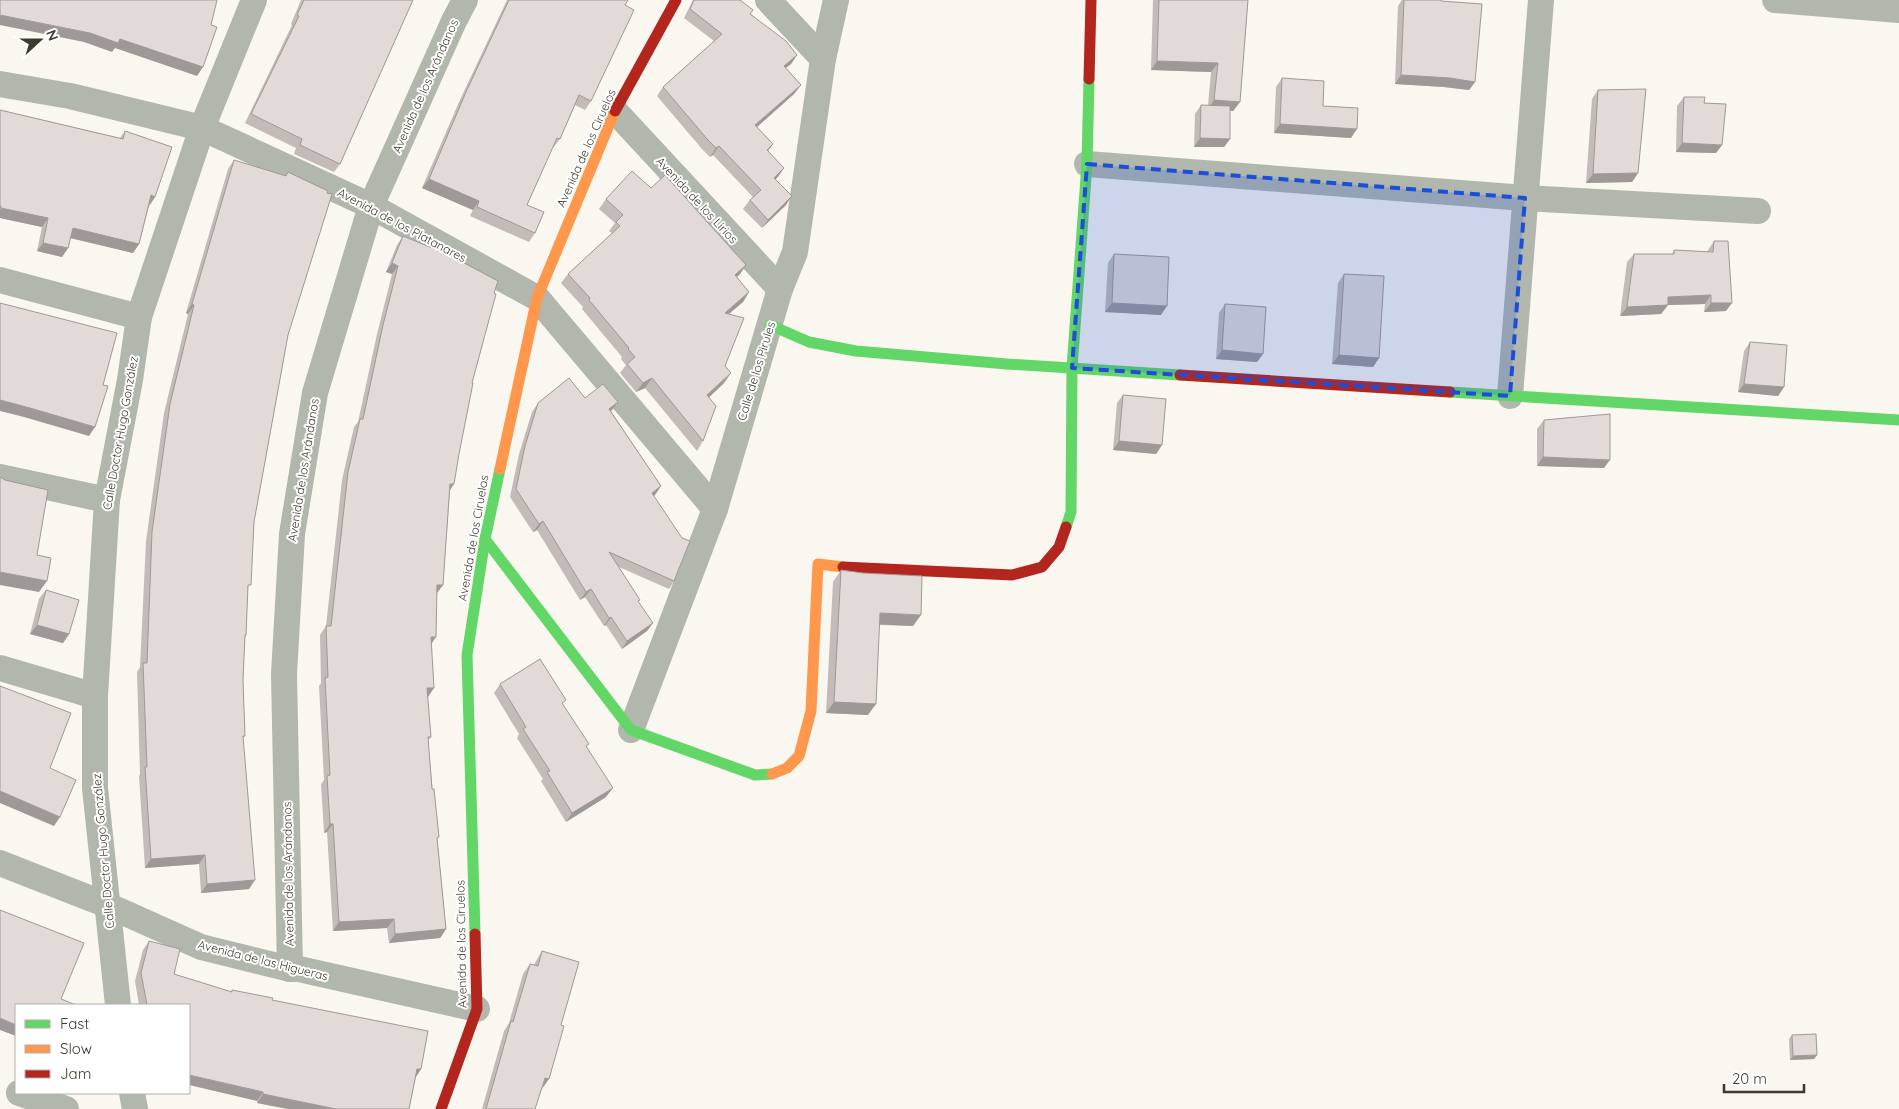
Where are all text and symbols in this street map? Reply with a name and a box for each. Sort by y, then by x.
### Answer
north arrow [15,15,65,65]
street label: Avenida de los Arándanos [389,16,461,155]
text: N [42,27,62,43]
street label: Avenida de los Ciruelos [553,86,619,210]
street label: Avenida de los Lirios [653,154,741,247]
street label: Avenida de los Platanares [335,185,469,265]
street label: Calle de los Pirules [734,319,778,422]
street label: Calle Doctor Hugo González [99,355,141,511]
street label: Avenida de los Arándanos [284,397,322,543]
street label: Avenida de los Ciruelos [454,473,492,602]
street label: Calle Doctor Hugo González [89,773,117,929]
street label: Avenida de los Arándanos [279,801,297,946]
street label: Avenida de los Ciruelos [452,879,470,1008]
street label: Avenida de las Higueras [196,937,330,984]
legend [15,1004,190,1094]
text: Fast [60,1014,89,1033]
text: Slow [60,1039,92,1058]
scale bar [1724,1062,1804,1094]
text: Jam [60,1064,91,1083]
text: 20 m [1732,1069,1767,1088]

